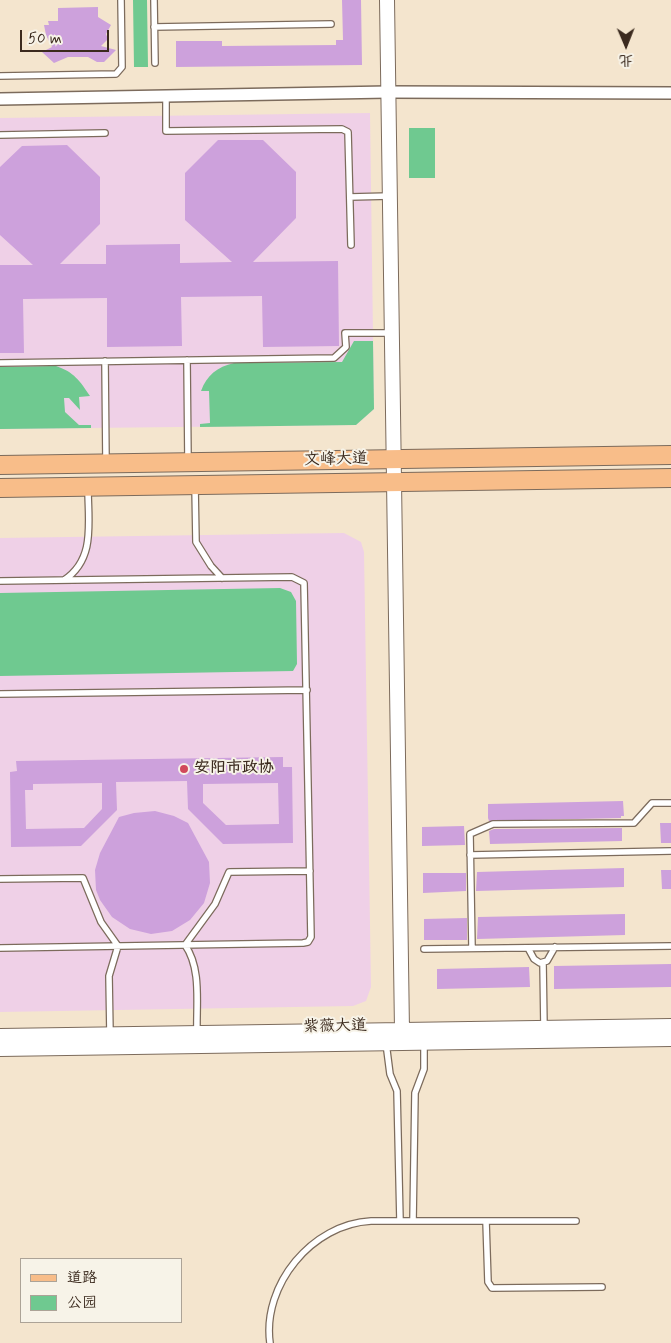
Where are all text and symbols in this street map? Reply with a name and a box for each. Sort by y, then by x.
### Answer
scale bar [22,20,111,52]
north arrow [601,20,651,70]
text: 50 m [28,29,62,49]
text: 北 [619,51,633,69]
street label: 文峰大道 [304,450,368,470]
place label: 安阳市政协 [194,759,274,779]
marker: 安阳市政协 [178,763,190,775]
street label: 紫薇大道 [303,1017,367,1037]
legend [20,1258,182,1323]
text: 道路 [67,1268,97,1288]
text: 公园 [67,1293,97,1313]

